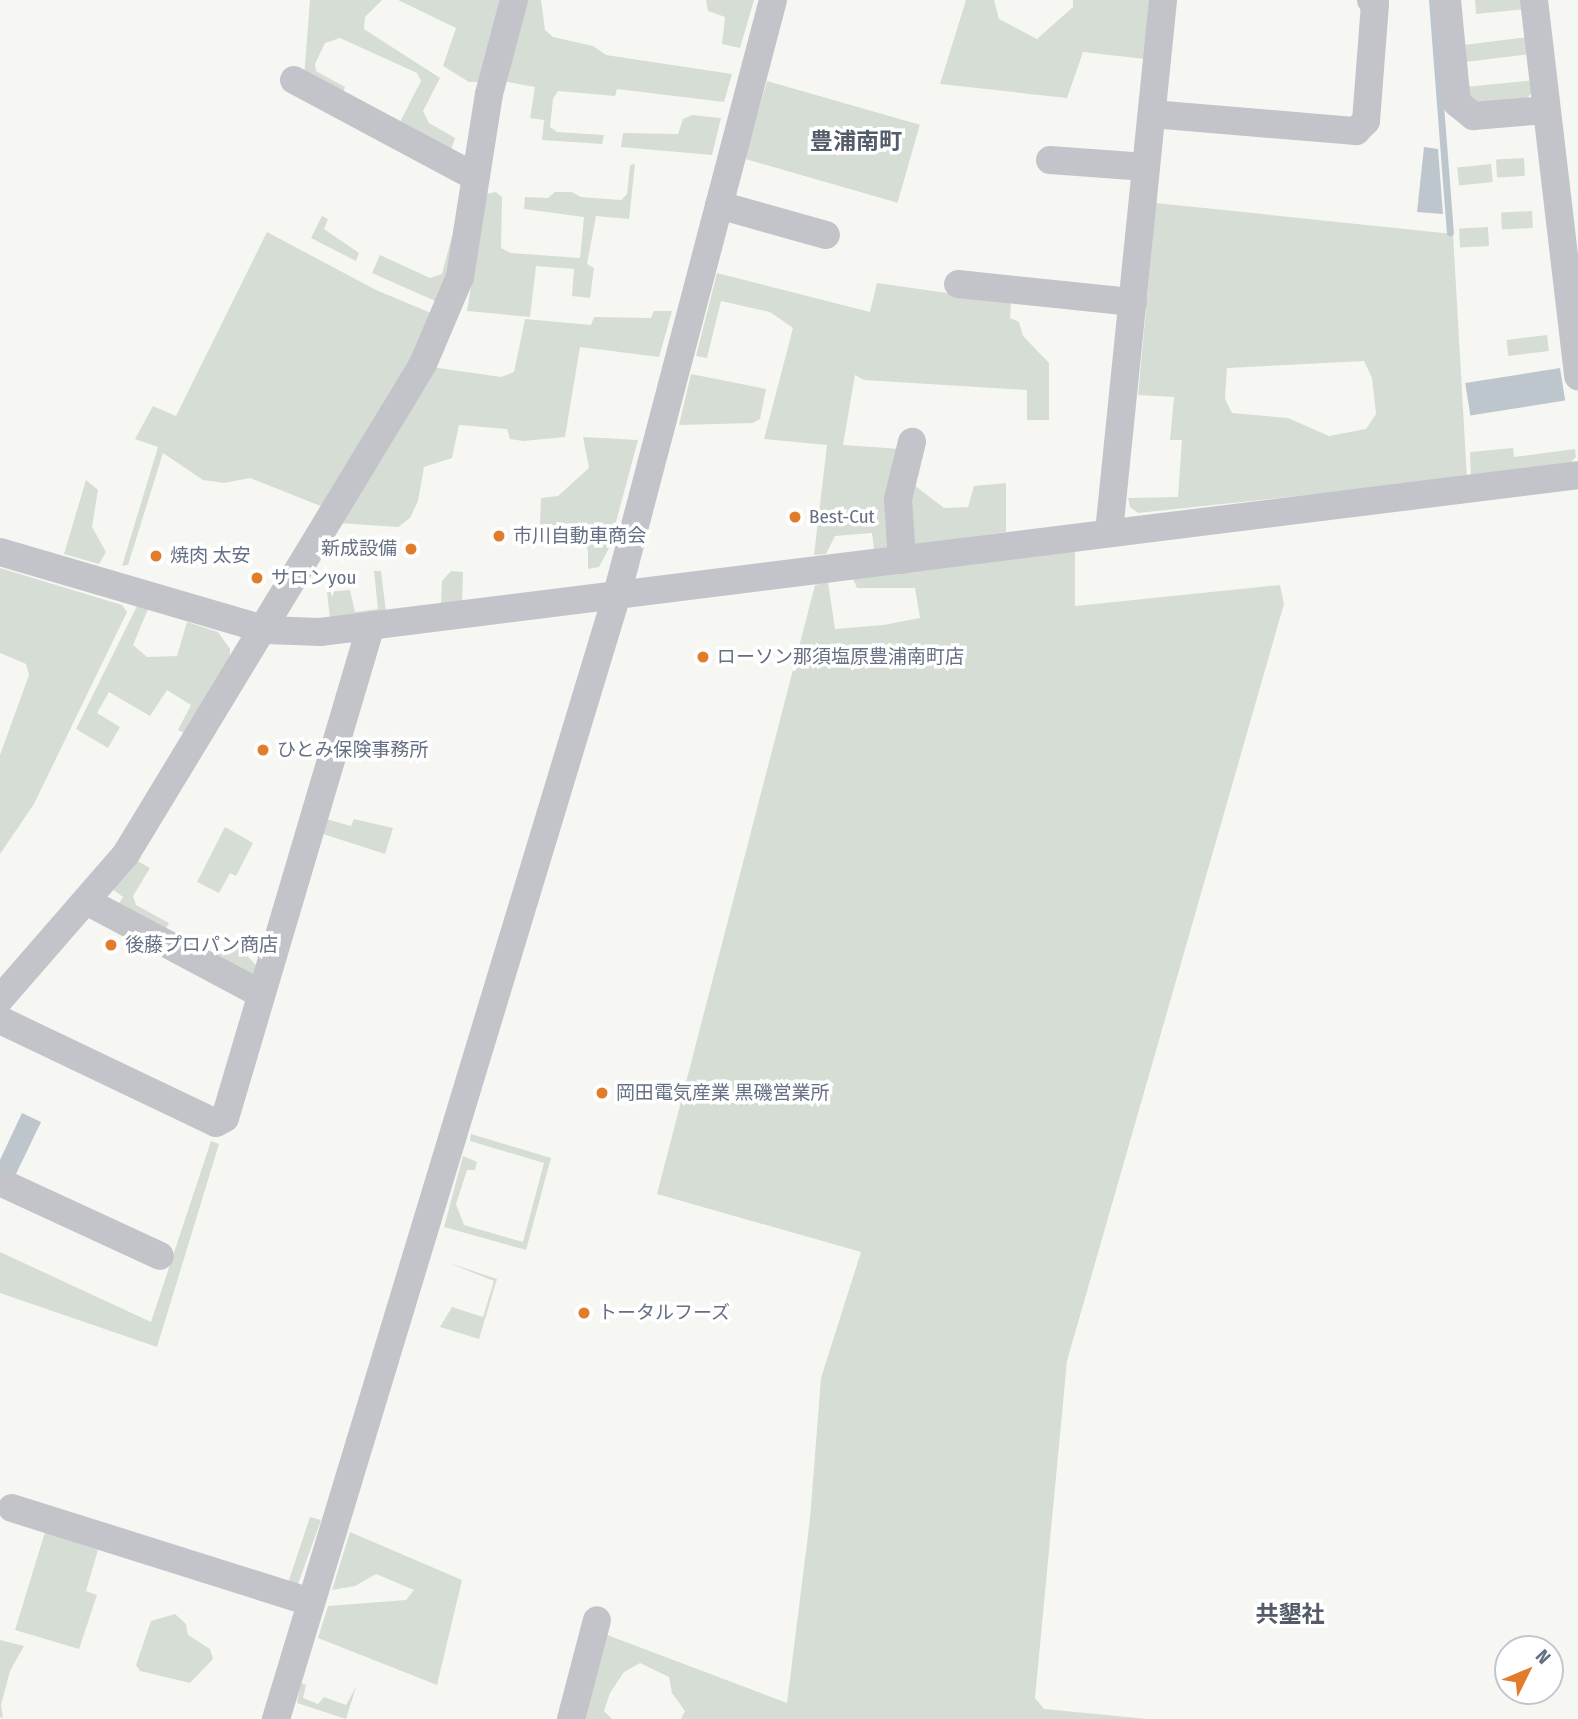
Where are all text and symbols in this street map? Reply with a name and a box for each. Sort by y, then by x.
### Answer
district label: 豊浦南町 [810,127,902,155]
place label: Best-Cut [809,506,875,528]
marker: Best-Cut [787,509,803,525]
place label: 市川自動車商会 [513,525,646,547]
marker: 市川自動車商会 [491,528,507,544]
place label: 新成設備 [321,538,397,560]
marker: 新成設備 [403,541,419,557]
place label: 焼肉 太安 [170,545,250,567]
marker: 焼肉 太安 [148,548,164,564]
place label: サロンyou [271,567,356,589]
marker: サロンyou [249,570,265,586]
place label: ローソン那須塩原豊浦南町店 [717,646,964,668]
marker: ローソン那須塩原豊浦南町店 [695,649,711,665]
place label: ひとみ保険事務所 [277,739,429,761]
marker: ひとみ保険事務所 [255,742,271,758]
place label: 後藤プロパン商店 [125,934,277,956]
marker: 後藤プロパン商店 [103,937,119,953]
place label: 岡田電気産業 黒磯営業所 [616,1082,829,1104]
marker: 岡田電気産業 黒磯営業所 [594,1085,610,1101]
place label: トータルフーズ [598,1302,731,1324]
marker: トータルフーズ [576,1305,592,1321]
district label: 共墾社 [1256,1600,1324,1628]
north arrow [1494,1635,1564,1705]
text: N [1531,1645,1556,1669]

